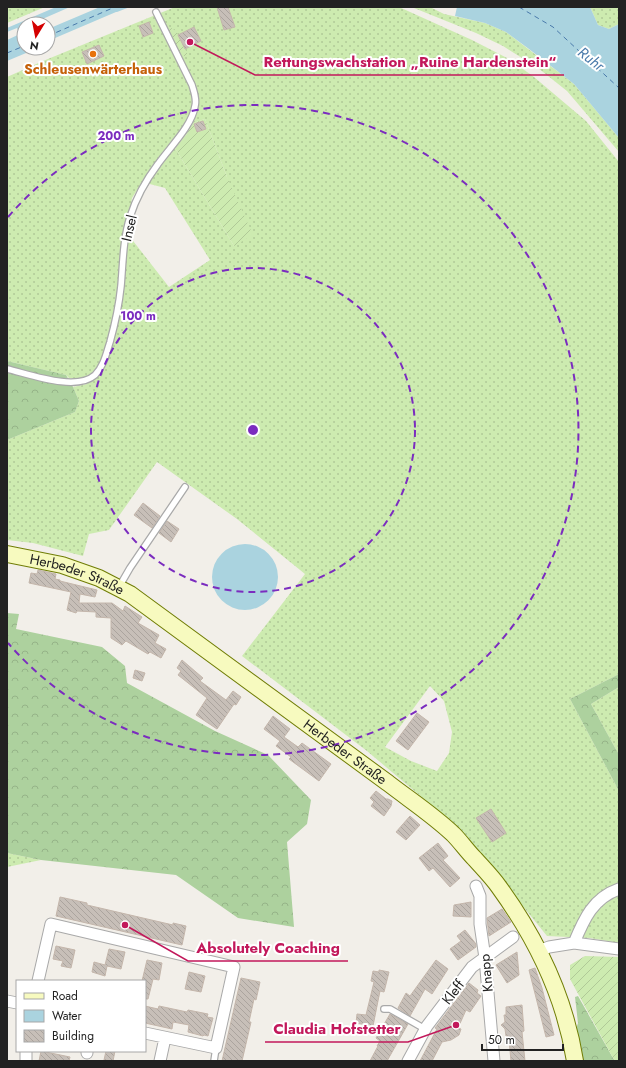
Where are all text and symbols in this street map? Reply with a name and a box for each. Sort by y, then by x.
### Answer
north arrow [16,16,56,56]
text: N [29,37,40,54]
water label: Ruhr [573,42,610,77]
callout: Rettungswachstation „Ruine Hardenstein“ [255,48,564,75]
marker: Schleusenwärterhaus [88,49,98,59]
text: Rettungswachstation „Ruine Hardenstein“ [263,51,557,73]
place label: Schleusenwärterhaus [24,59,163,79]
text: 200 m [97,127,135,145]
street label: Insel [116,213,142,243]
text: 100 m [120,307,156,325]
centre of rings [246,423,260,437]
street label: Herbeder Straße [28,549,128,599]
street label: Herbeder Straße [299,714,391,789]
callout: Absolutely Coaching [188,934,348,961]
text: Absolutely Coaching [195,937,340,959]
street label: Knapp [474,953,498,993]
street label: Kleff [437,975,470,1009]
legend [16,980,146,1052]
text: Road [52,987,78,1005]
text: Water [52,1007,83,1025]
callout: Claudia Hofstetter [265,1015,408,1042]
text: Claudia Hofstetter [273,1018,402,1040]
scale bar [482,1026,563,1052]
text: Building [52,1027,94,1045]
text: 50 m [488,1031,515,1049]

